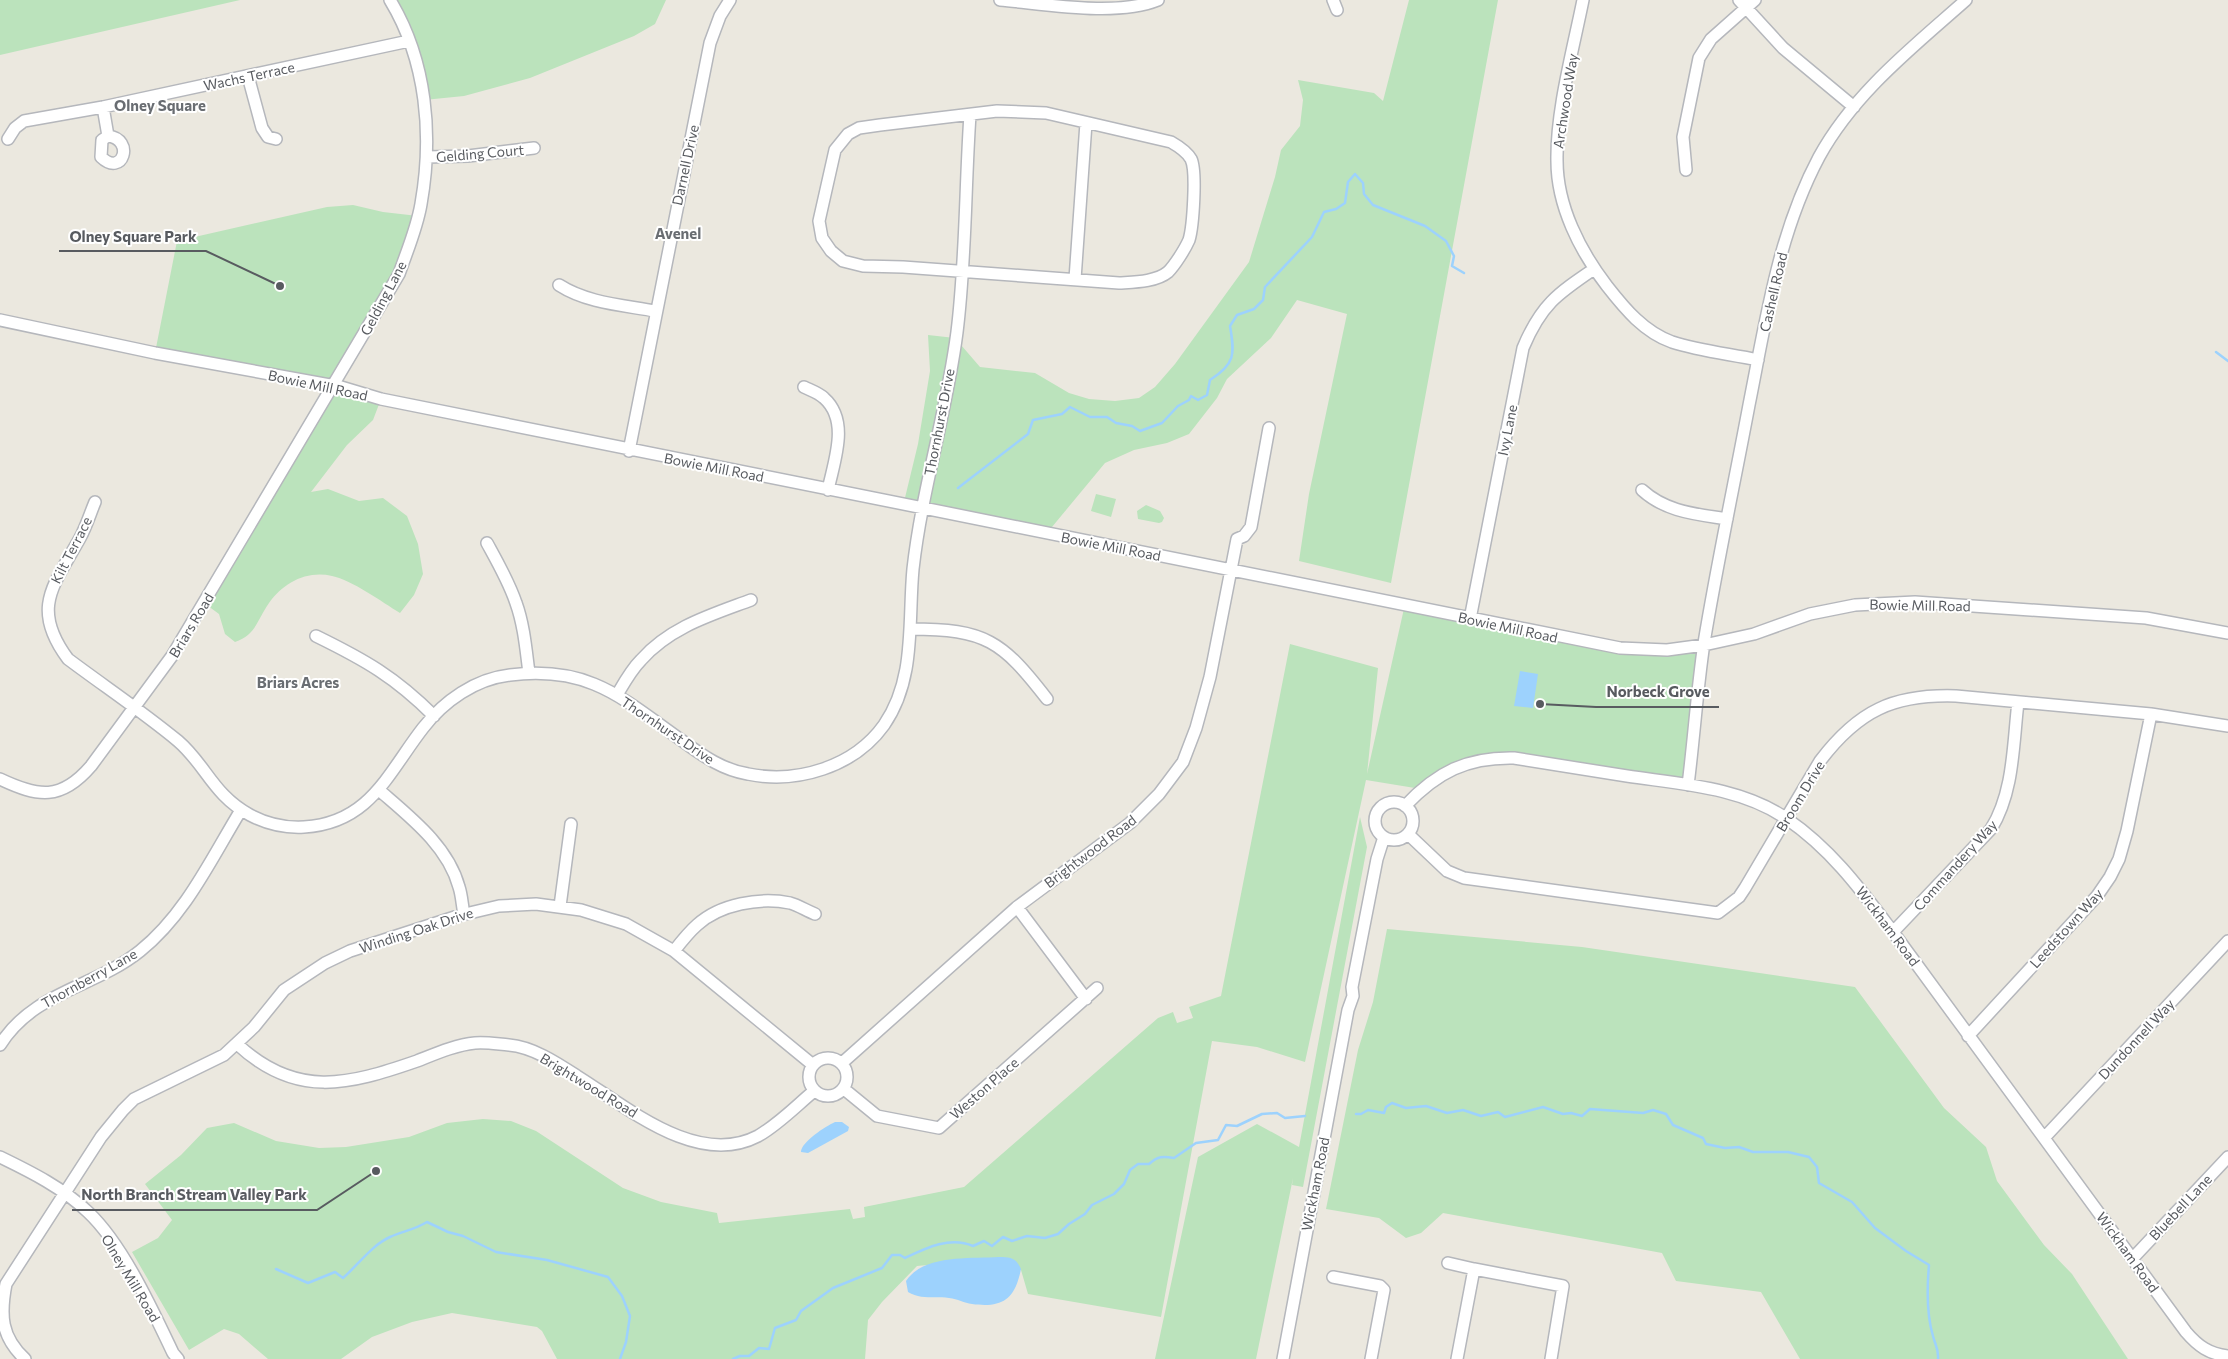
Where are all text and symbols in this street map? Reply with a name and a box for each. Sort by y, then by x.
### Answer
street label: Archwood Way [1549,52,1581,150]
street label: Wachs Terrace [202,58,296,94]
district label: Olney Square [114,96,206,114]
street label: Darnell Drive [668,123,702,207]
street label: Gelding Court [435,141,525,165]
callout: Olney Square Park [59,221,206,251]
district label: Avenel [655,224,701,242]
text: Olney Square Park [69,227,197,245]
street label: Cashell Road [1756,251,1790,333]
street label: Gelding Lane [356,258,410,338]
street label: Bowie Mill Road [267,366,369,404]
street label: Thornhurst Drive [920,367,958,477]
street label: Ivy Lane [1494,403,1520,457]
street label: Bowie Mill Road [663,449,765,485]
street label: Kilt Terrace [47,514,95,586]
street label: Bowie Mill Road [1060,528,1162,564]
street label: Briars Road [165,589,217,661]
street label: Bowie Mill Road [1869,596,1971,614]
street label: Bowie Mill Road [1457,608,1559,646]
district label: Briars Acres [257,673,339,691]
callout: Norbeck Grove [1596,677,1719,707]
text: Norbeck Grove [1606,682,1710,700]
street label: Thornhurst Drive [618,693,718,767]
street label: Broom Drive [1772,757,1828,835]
street label: Brightwood Road [1041,811,1139,891]
street label: Commandery Way [1910,816,2000,914]
street label: Wickham Road [1853,883,1923,969]
street label: Leedstown Way [2026,885,2106,971]
street label: Winding Oak Drive [357,904,475,956]
street label: Thornberry Lane [38,945,140,1011]
street label: Dundonnell Way [2094,995,2178,1083]
street label: Brightwood Road [537,1049,641,1121]
street label: Weston Place [946,1053,1022,1123]
street label: Wickham Road [1298,1136,1332,1232]
street label: Bluebell Lane [2145,1170,2215,1244]
callout: North Branch Stream Valley Park [72,1180,317,1210]
text: North Branch Stream Valley Park [81,1185,307,1203]
street label: Wickham Road [2093,1208,2163,1296]
street label: Olney Mill Road [98,1231,164,1325]

